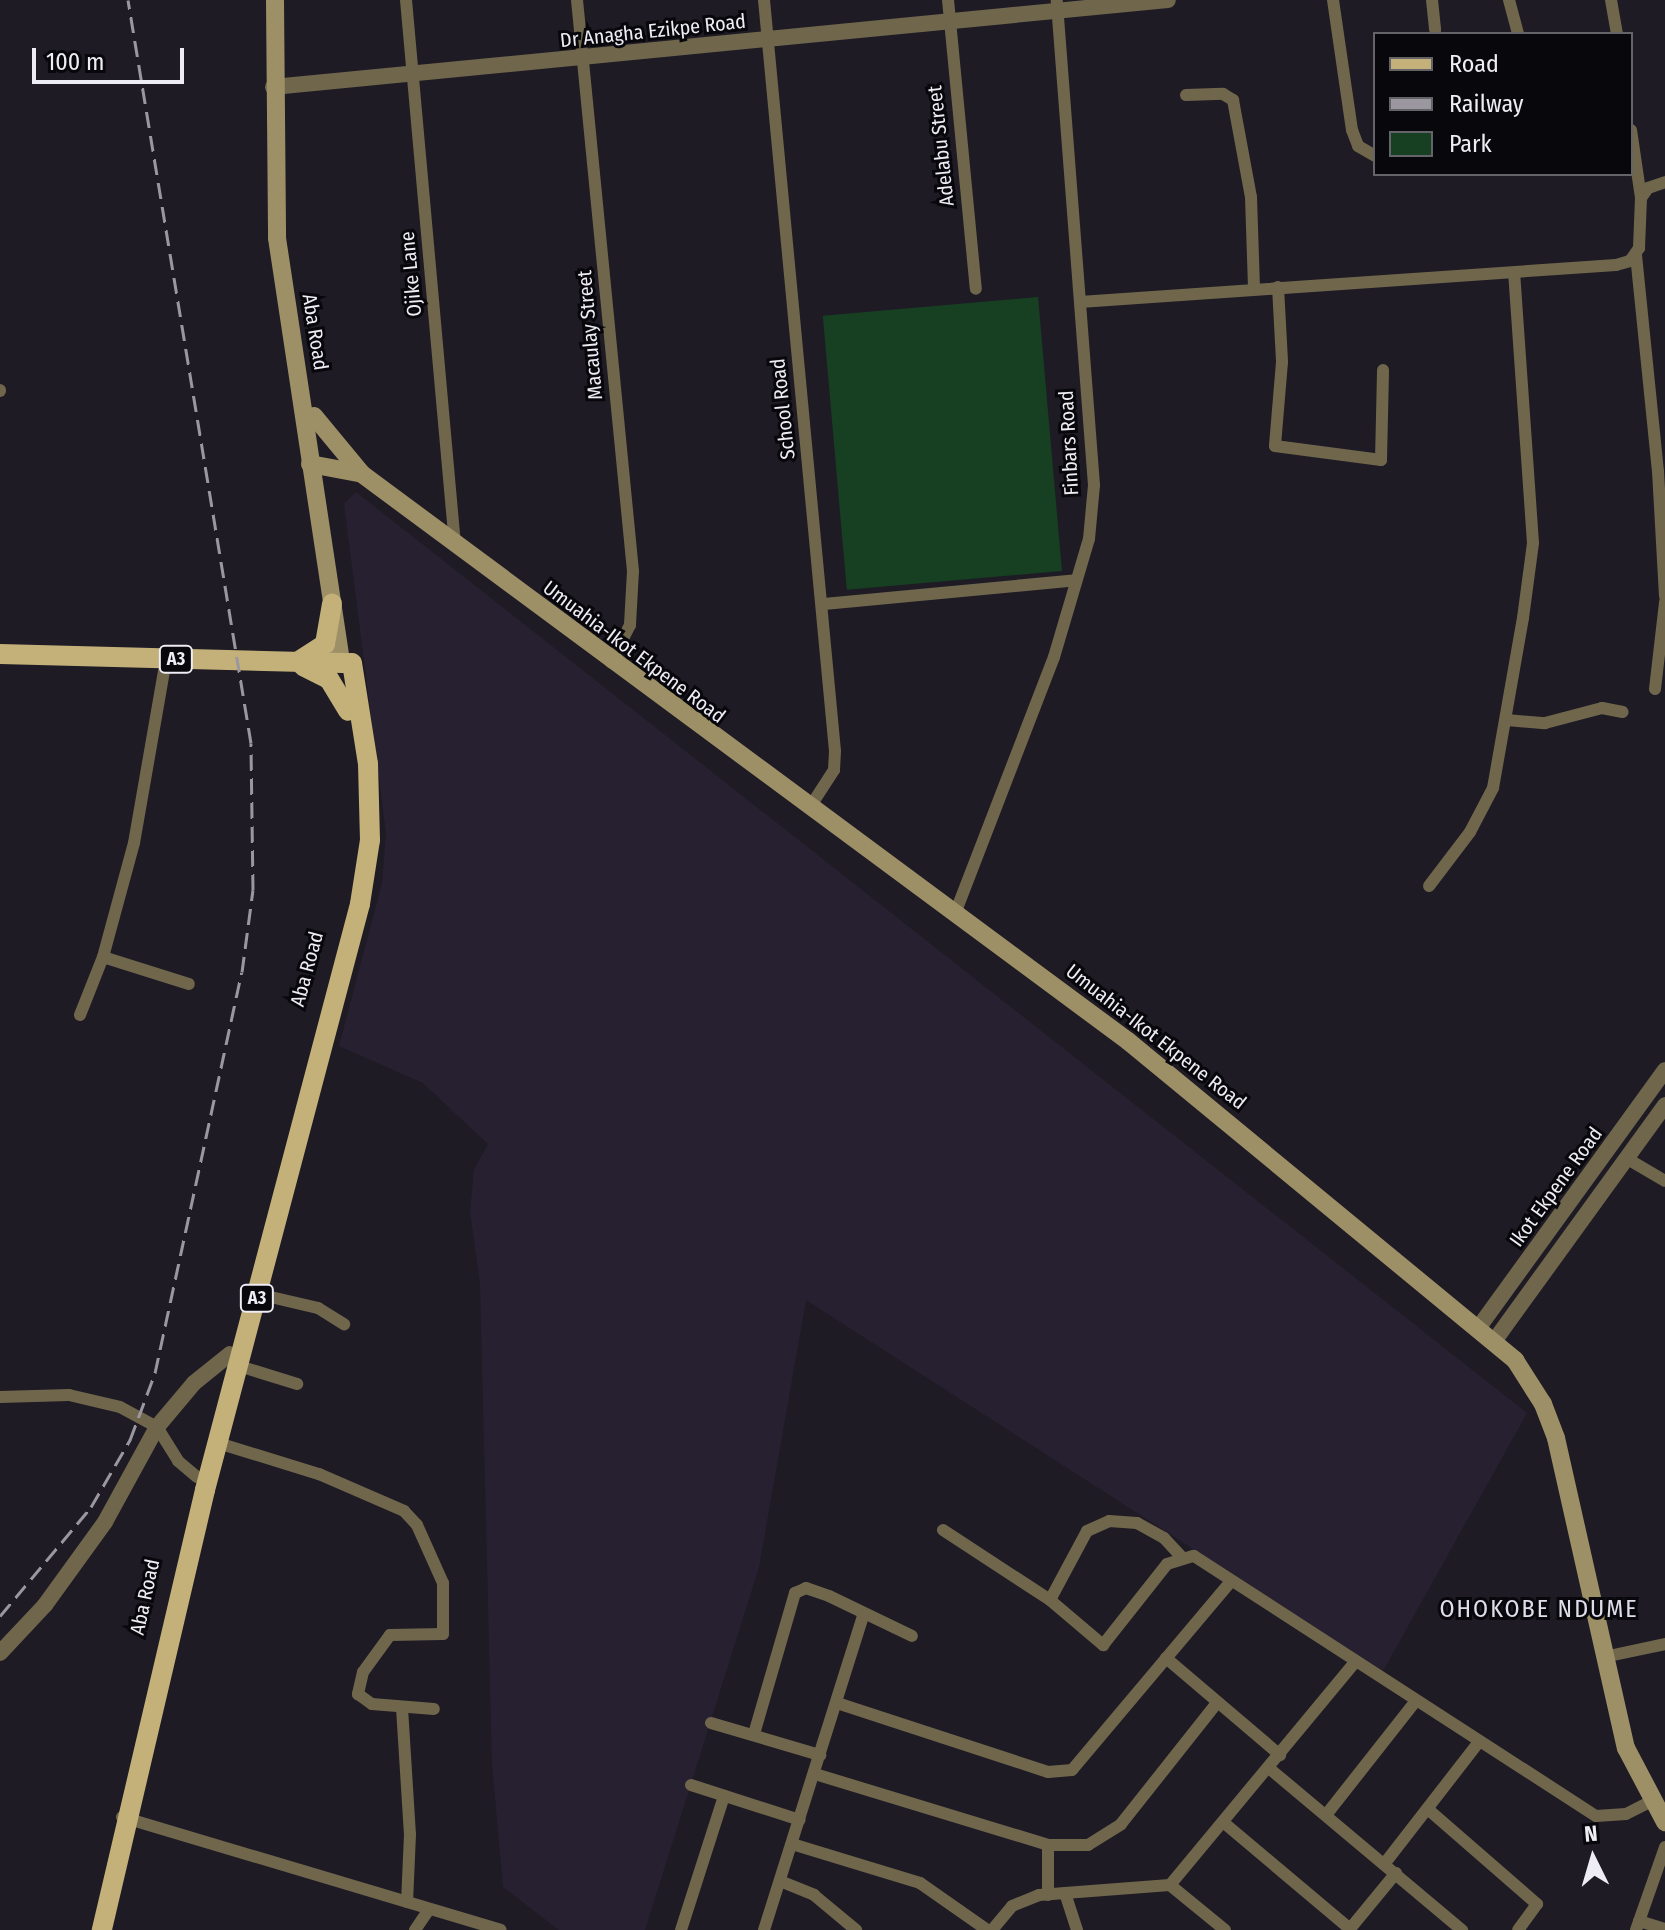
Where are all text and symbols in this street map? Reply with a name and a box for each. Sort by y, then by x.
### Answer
street label: Dr Anagha Ezikpe Road [559,9,747,53]
scale bar [36,32,188,82]
legend [1373,32,1633,176]
text: 100 m [46,48,104,76]
text: Road [1449,50,1499,78]
street label: Adelabu Street [923,85,959,207]
text: Railway [1449,90,1524,118]
text: Park [1449,130,1492,158]
street label: Ojike Lane [395,230,427,318]
street label: Macaulay Street [572,269,608,401]
street label: Aba Road [297,292,333,372]
street label: School Road [766,357,800,461]
street label: Finbars Road [1054,390,1084,496]
street label: Umuahia-Ikot Ekpene Road [538,576,730,728]
road number: A3 [158,645,194,673]
street label: Aba Road [285,929,329,1009]
street label: Umuahia-Ikot Ekpene Road [1061,959,1251,1115]
street label: Ikot Ekpene Road [1505,1123,1607,1251]
road number: A3 [239,1284,275,1312]
street label: Aba Road [125,1557,165,1637]
district label: OHOKOBE NDUME [1439,1596,1639,1624]
north arrow [1553,1818,1633,1898]
text: N [1583,1820,1599,1848]

